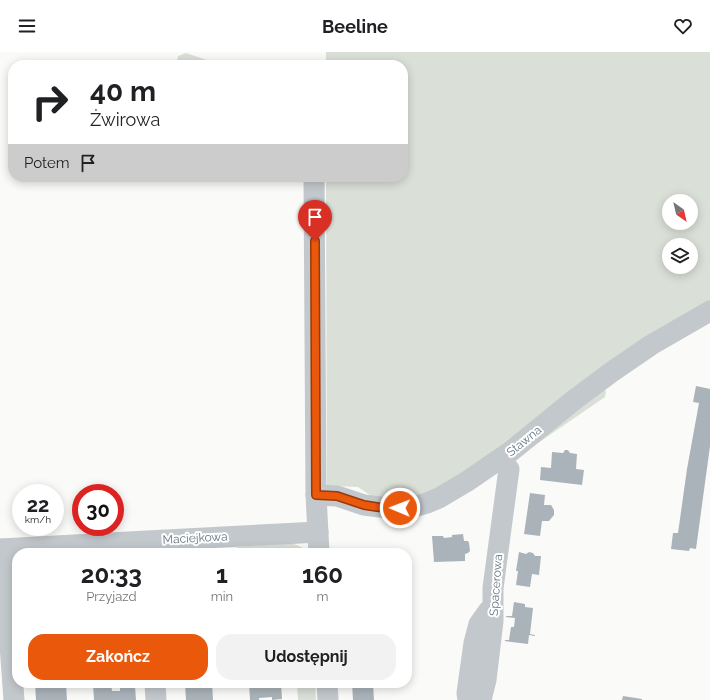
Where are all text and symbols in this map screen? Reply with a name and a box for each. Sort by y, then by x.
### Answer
icon: menu [16,15,38,37]
icon: heart [672,15,694,37]
text: Beeline [322,16,388,37]
text: 40 m [90,75,156,108]
icon: right [24,76,76,128]
text: Żwirowa [90,109,160,130]
icon: arrive [77,152,99,174]
text: Potem [24,154,69,172]
north arrow [662,194,698,230]
map controls [662,194,698,274]
pin [298,200,332,241]
icon: arrive [304,206,326,228]
button: layers [662,238,698,274]
street label: Stawna [504,423,544,459]
speed limit sign: 30 [72,484,124,536]
position arrow [379,487,421,529]
text: 22 [27,493,49,517]
text: km/h [25,514,51,525]
street label: Maciejkowa [162,529,228,547]
street label: Spacerowa [487,554,505,616]
text: 20:33 [81,560,142,589]
text: 1 [216,560,228,589]
text: 160 [302,560,343,589]
text: Przyjazd [86,589,137,604]
text: min [211,589,233,604]
text: m [317,589,329,604]
button: Zakończ [28,634,208,680]
button: Udostępnij [216,634,396,680]

